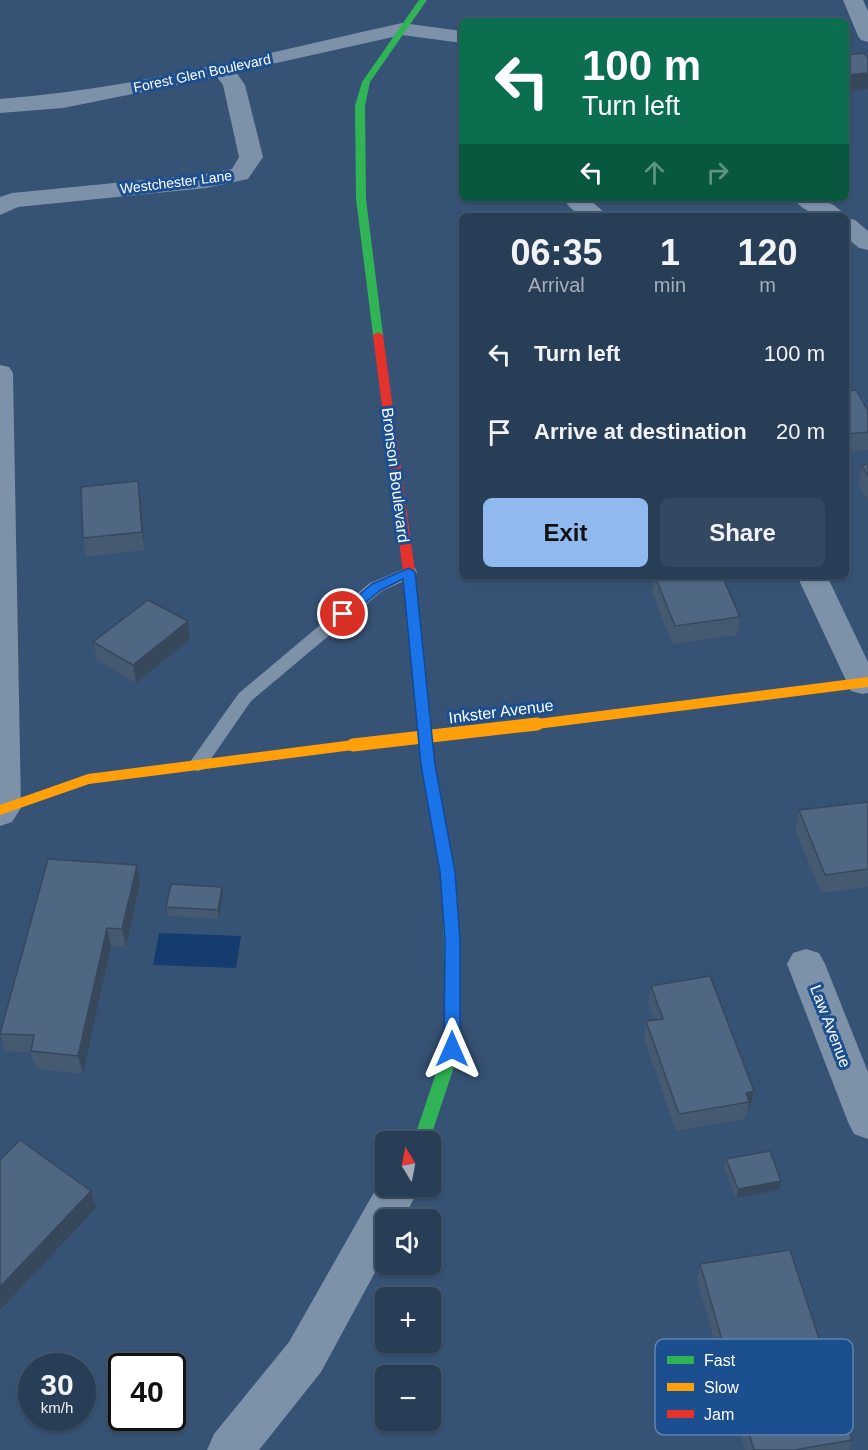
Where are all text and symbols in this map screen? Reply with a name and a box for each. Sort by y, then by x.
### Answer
icon: left [483,42,561,120]
text: 100 m [582,42,701,89]
street label: Forest Glen Boulevard [132,51,272,95]
text: Turn left [582,91,680,121]
icon: left [575,156,608,189]
icon: ahead [638,156,671,189]
icon: right [701,156,734,189]
street label: Westchester Lane [119,167,233,197]
text: 06:35 [510,232,602,273]
text: 1 [660,232,680,273]
text: 120 [737,232,798,273]
text: Arrival [528,274,585,296]
text: min [654,274,686,296]
text: m [759,274,776,296]
icon: left [483,338,516,371]
text: Turn left [534,341,620,366]
text: 100 m [764,341,825,366]
street label: Bronson Boulevard [379,406,412,544]
icon: arrive [483,416,516,449]
text: Arrive at destination [534,419,747,444]
text: 20 m [776,419,825,444]
button: Exit [483,498,648,567]
button: Share [660,498,825,567]
pin [317,588,368,639]
icon: arrive [326,597,359,630]
street label: Inkster Avenue [448,697,555,726]
street label: Law Avenue [807,983,854,1070]
position arrow [420,1017,484,1081]
north arrow [375,1131,441,1197]
map controls [375,1131,441,1431]
button: sound [375,1209,441,1275]
button: + [375,1287,441,1353]
legend [655,1339,853,1435]
text: Fast [704,1352,736,1369]
speed limit sign: 40 [108,1353,186,1431]
button: − [375,1365,441,1431]
text: 30 [40,1368,74,1401]
text: Slow [704,1379,739,1396]
text: km/h [41,1399,73,1416]
text: Jam [704,1406,734,1423]

